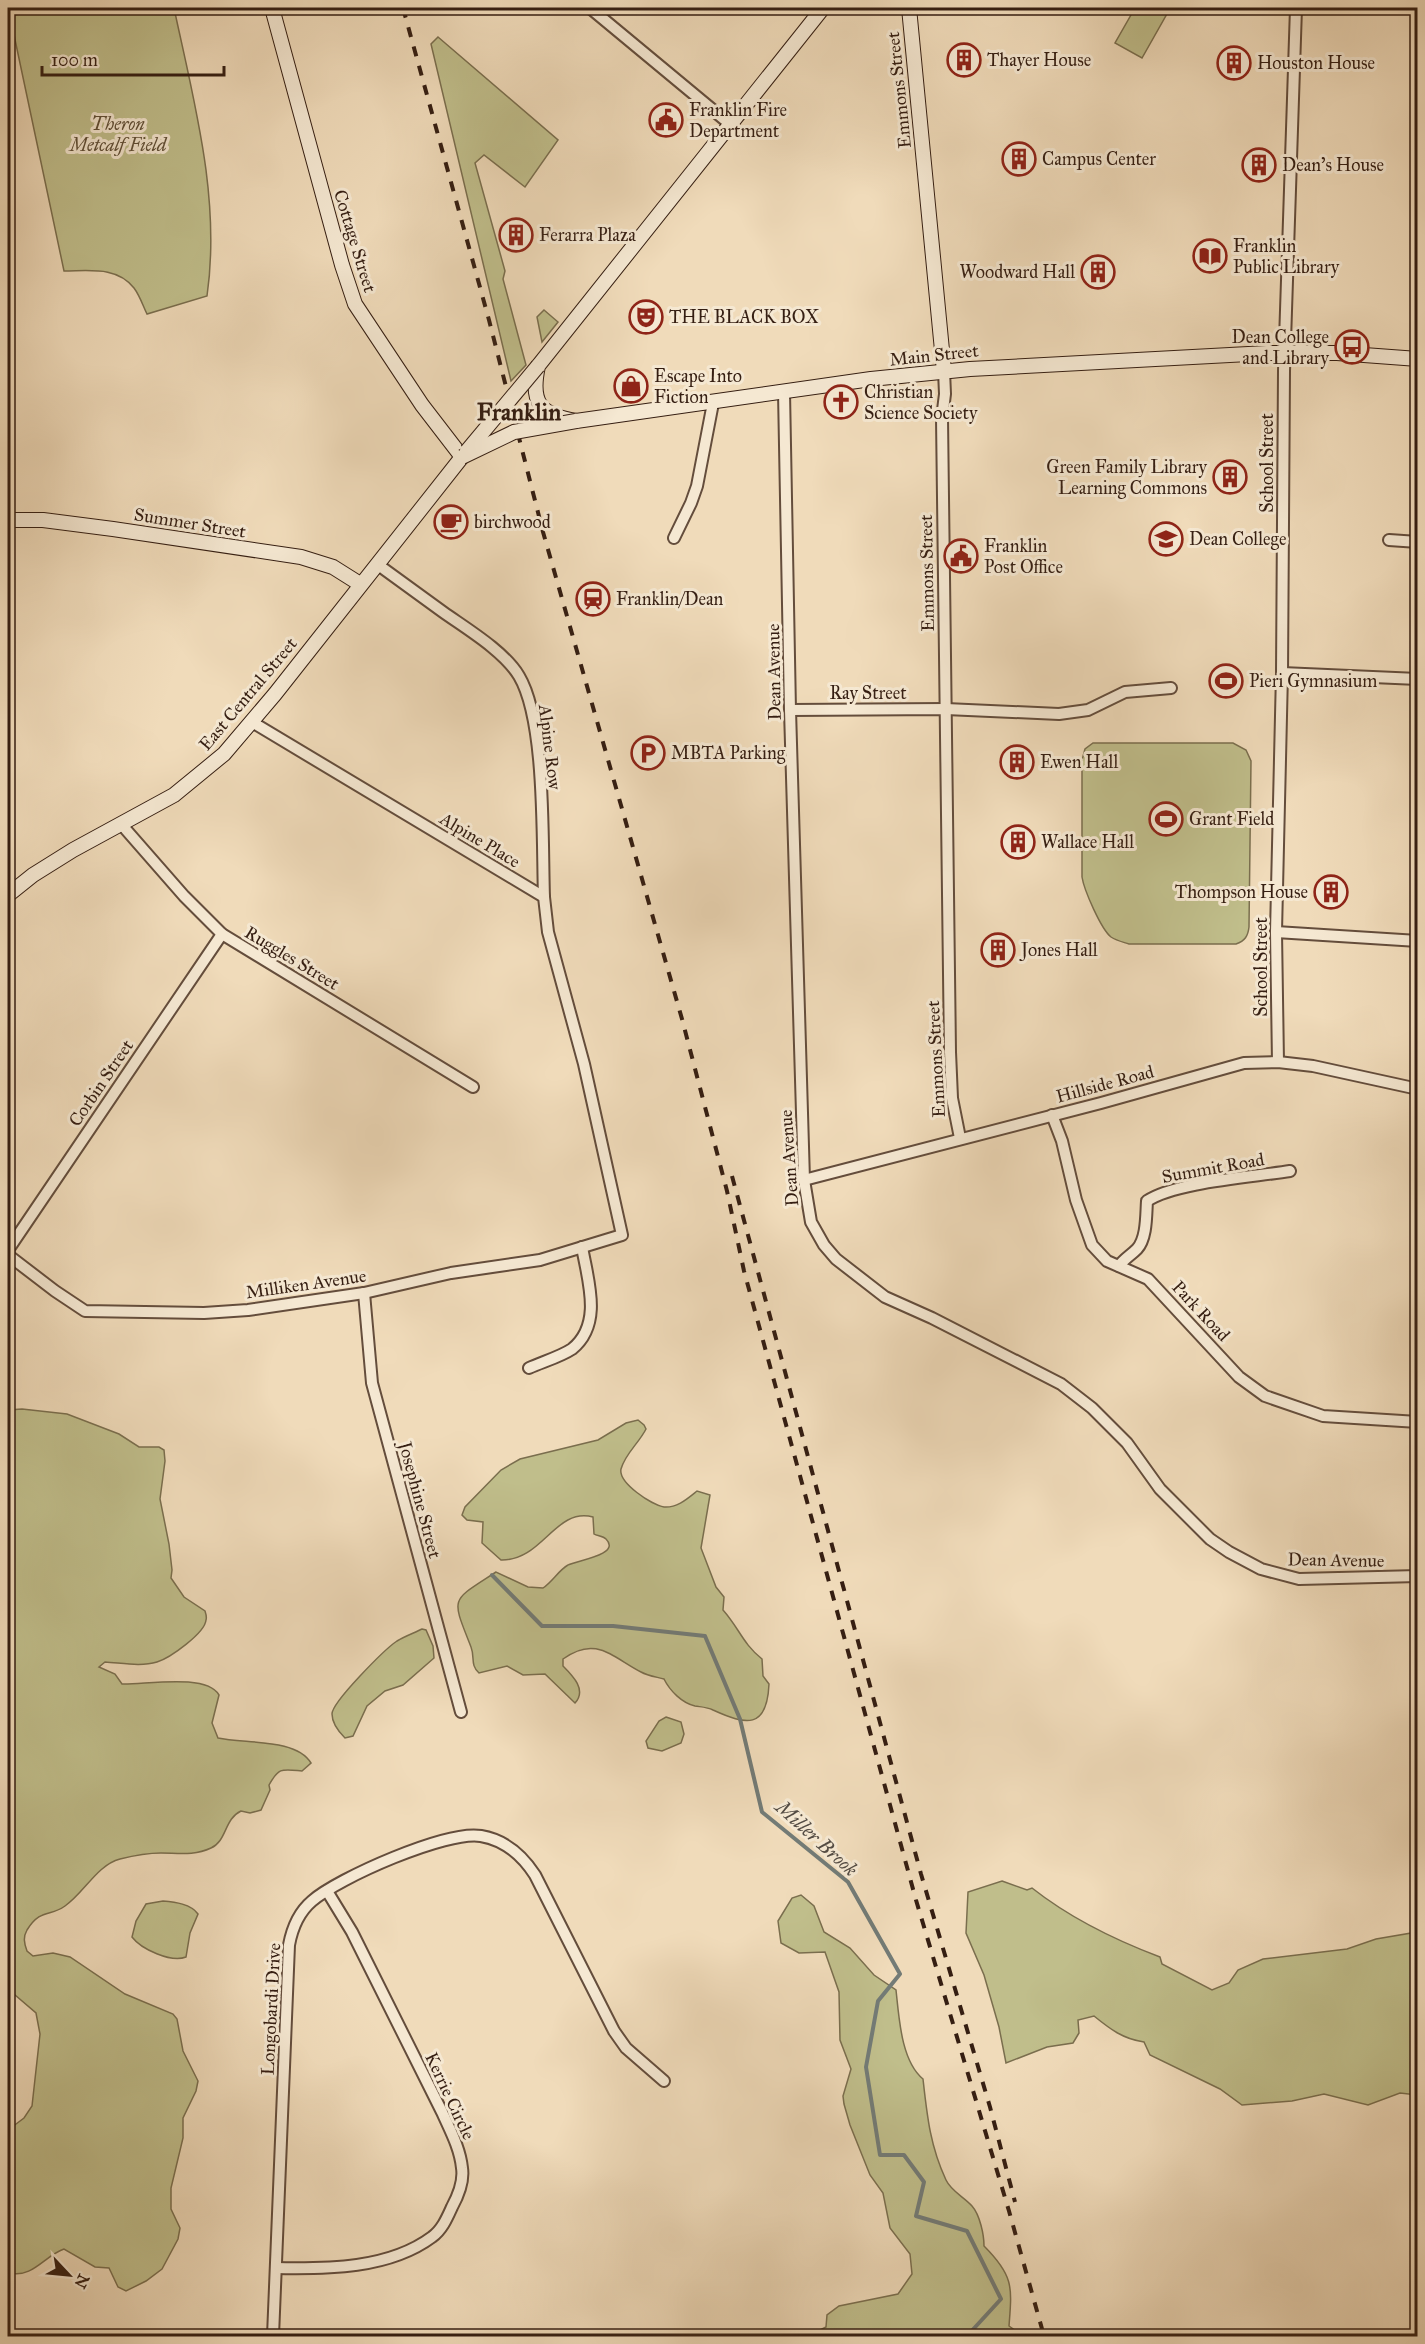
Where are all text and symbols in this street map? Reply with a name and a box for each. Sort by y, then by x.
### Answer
street label: Emmons Street [882,30,916,149]
scale bar [42,39,224,77]
building icon: Thayer House [946,42,982,78]
building icon: Houston House [1216,45,1252,81]
text: 100 m [51,49,98,71]
place label: Thayer House [987,49,1091,71]
place label: Houston House [1257,52,1375,74]
place label: Franklin Fire Department [689,99,787,142]
public building icon: Franklin Fire Department [648,102,684,138]
park label: Theron Metcalf Field [68,113,168,156]
building icon: Campus Center [1001,141,1037,177]
building icon: Dean's House [1241,147,1277,183]
place label: Campus Center [1042,148,1156,170]
place label: Dean's House [1282,154,1384,176]
street label: Cottage Street [328,187,381,296]
building icon: Ferarra Plaza [498,217,534,253]
place label: Ferarra Plaza [539,224,636,246]
place label: Franklin Public Library [1233,235,1340,278]
library icon: Franklin Public Library [1192,238,1228,274]
building icon: Woodward Hall [1080,254,1116,290]
place label: Woodward Hall [959,261,1075,283]
theatre icon: THE BLACK BOX [628,299,664,335]
place label: THE BLACK BOX [669,306,819,328]
place label: Dean College and Library [1232,326,1330,369]
bus stop icon: Dean College and Library [1334,329,1370,365]
street label: Main Street [888,339,980,371]
place label: Escape Into Fiction [654,365,742,408]
shop icon: Escape Into Fiction [613,368,649,404]
place label: Christian Science Society [864,381,978,424]
church icon: Christian Science Society [823,384,859,420]
district label: Franklin [477,397,561,427]
street label: School Street [1256,413,1278,513]
place label: Green Family Library Learning Commons [1046,456,1208,500]
building icon: Green Family Library Learning Commons [1212,459,1248,495]
street label: Summer Street [132,503,248,543]
cafe icon: birchwood [433,504,469,540]
place label: birchwood [474,511,551,533]
street label: Emmons Street [915,514,939,632]
school or university icon: Dean College [1148,521,1184,557]
place label: Dean College [1189,528,1286,551]
place label: Franklin Post Office [984,535,1063,578]
public building icon: Franklin Post Office [943,538,979,574]
station icon: Franklin/Dean [575,581,611,617]
place label: Franklin/Dean [616,588,723,610]
street label: Dean Avenue [762,623,786,721]
street label: East Central Street [194,632,302,755]
sports icon: Pieri Gymnasium [1208,663,1244,699]
place label: Pieri Gymnasium [1249,670,1377,692]
street label: Ray Street [829,682,907,704]
street label: Alpine Row [534,702,566,791]
parking icon: MBTA Parking [630,735,666,771]
place label: MBTA Parking [671,742,786,765]
building icon: Ewen Hall [999,744,1035,780]
place label: Ewen Hall [1040,751,1118,773]
sports icon: Grant Field [1148,801,1184,837]
street label: Alpine Place [435,807,524,873]
place label: Grant Field [1189,808,1274,830]
building icon: Wallace Hall [1000,824,1036,860]
place label: Wallace Hall [1041,831,1134,853]
building icon: Thompson House [1313,874,1349,910]
place label: Thompson House [1175,881,1308,903]
street label: School Street [1250,917,1272,1017]
street label: Ruggles Street [240,921,344,996]
building icon: Jones Hall [980,932,1016,968]
place label: Jones Hall [1019,939,1098,962]
street label: Emmons Street [922,999,950,1118]
street label: Corbin Street [64,1035,138,1131]
street label: Hillside Road [1054,1060,1156,1108]
street label: Dean Avenue [775,1109,803,1207]
street label: Summit Road [1160,1148,1266,1188]
street label: Milliken Avenue [244,1265,368,1303]
street label: Park Road [1167,1276,1235,1346]
street label: Josephine Street [392,1437,446,1562]
street label: Dean Avenue [1287,1548,1385,1572]
water label: Miller Brook [770,1794,863,1881]
street label: Longobardi Drive [257,1942,286,2076]
street label: Kerrie Circle [420,2049,480,2143]
north arrow [39,2245,99,2305]
text: N [70,2271,94,2292]

